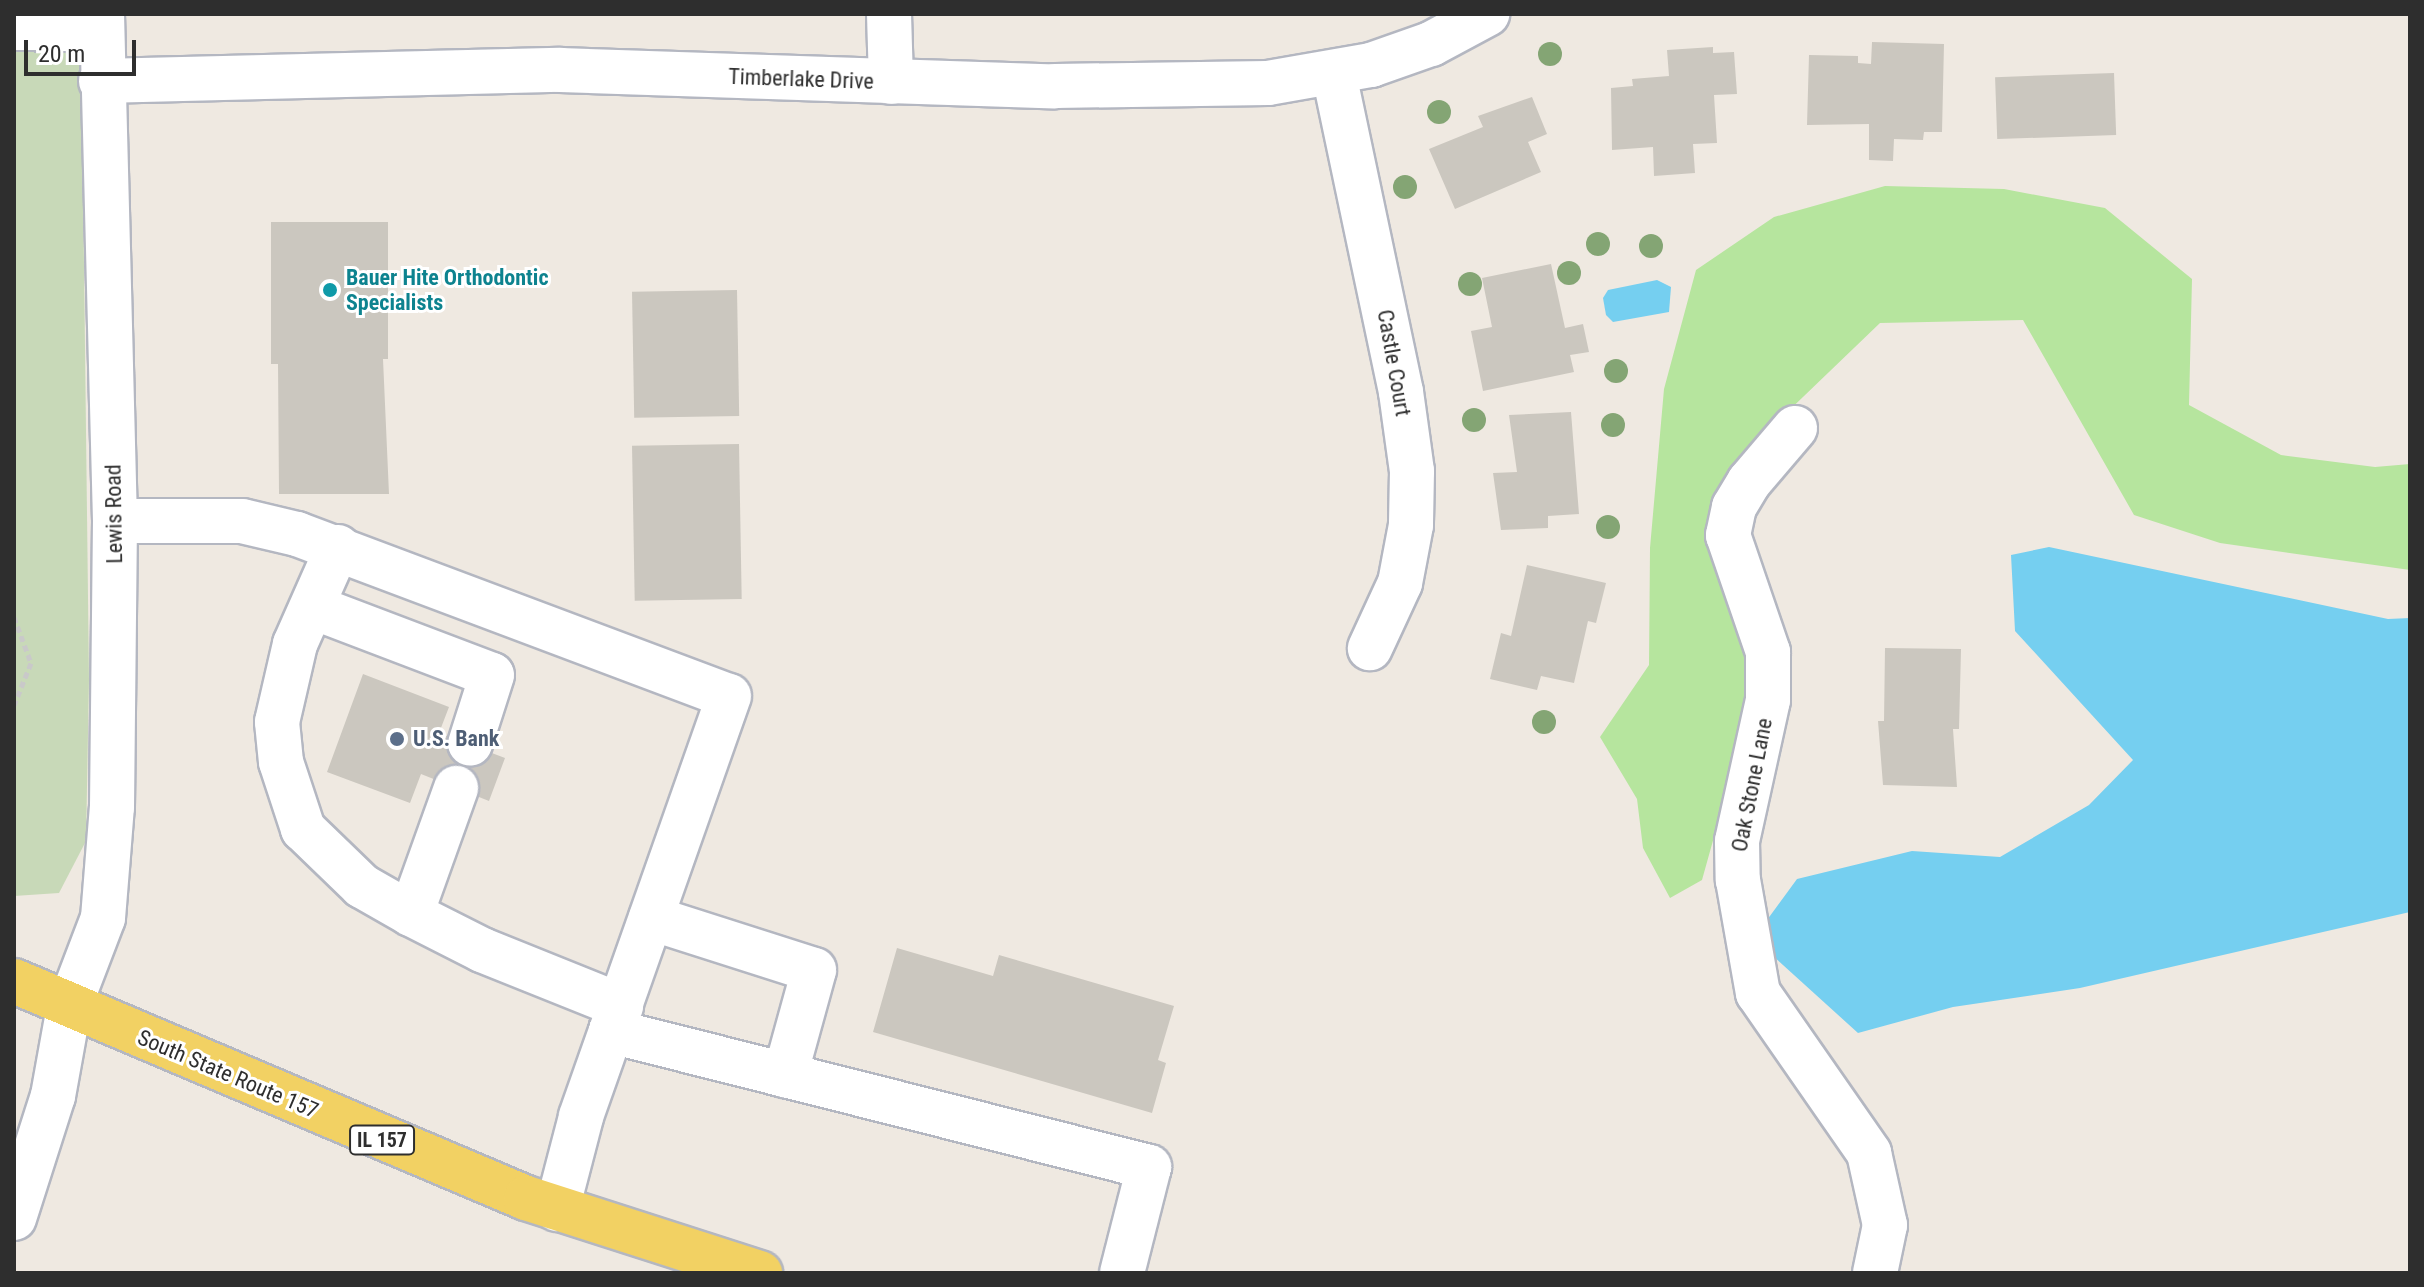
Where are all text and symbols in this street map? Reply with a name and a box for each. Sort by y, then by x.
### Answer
scale bar [28,24,140,74]
text: 20 m [38,40,85,68]
street label: Timberlake Drive [728,63,874,95]
place label: Bauer Hite Orthodontic Specialists [346,264,549,316]
marker: Bauer Hite Orthodontic Specialists [321,281,339,299]
street label: Castle Court [1372,308,1416,418]
street label: Lewis Road [100,464,128,564]
street label: Oak Stone Lane [1726,716,1778,854]
place label: U.S. Bank [413,726,499,752]
marker: U.S. Bank [388,730,406,748]
street label: South State Route 157 [134,1024,322,1124]
road number: IL 157 [348,1124,416,1156]

